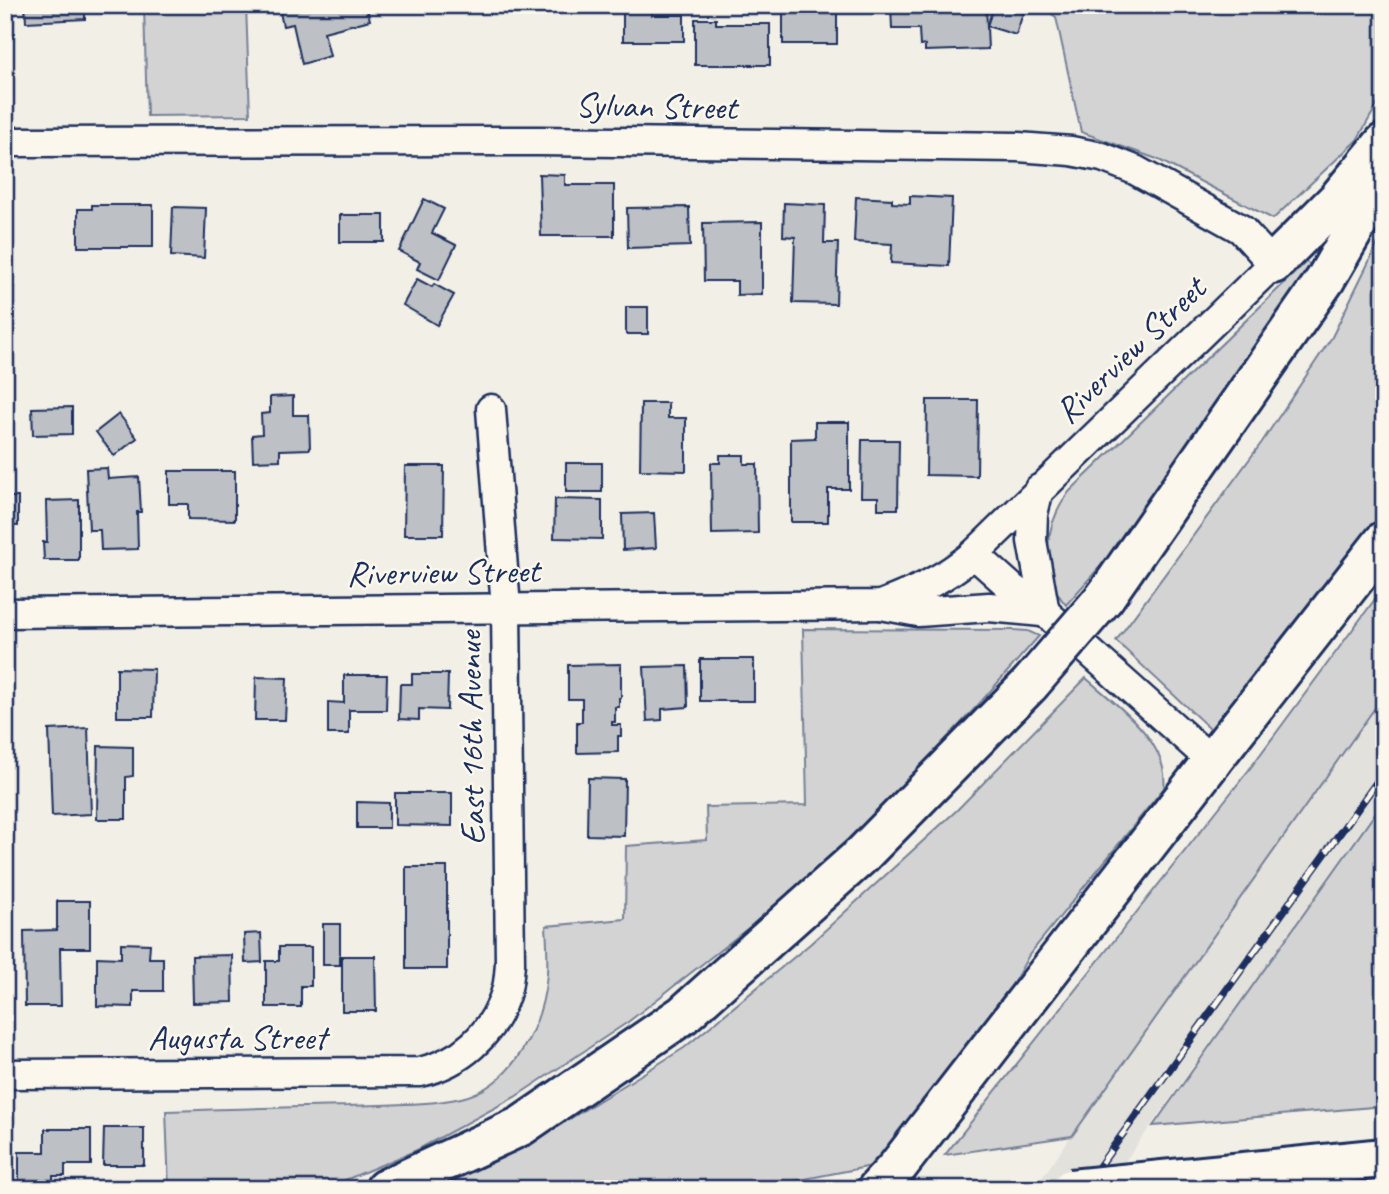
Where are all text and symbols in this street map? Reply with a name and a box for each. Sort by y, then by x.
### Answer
street label: Sylvan Street [575,82,740,130]
street label: Riverview Street [1045,264,1217,433]
street label: Riverview Street [346,548,543,596]
street label: East 16th Avenue [447,628,495,845]
street label: Augusta Street [148,1015,330,1060]

